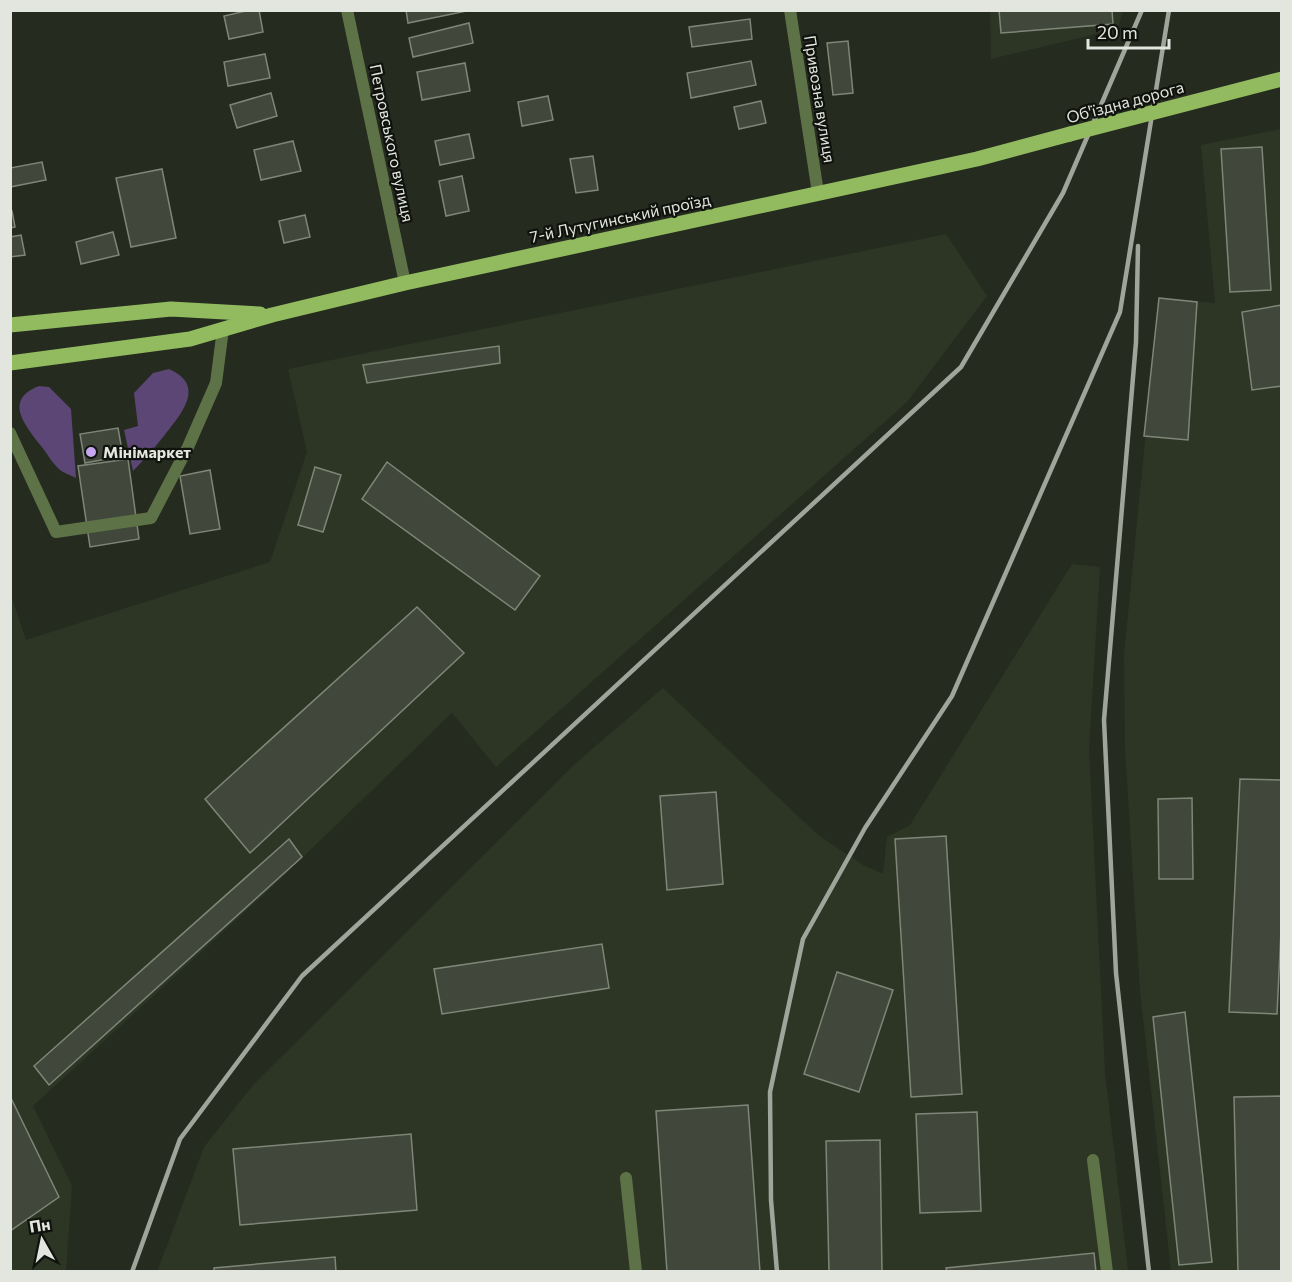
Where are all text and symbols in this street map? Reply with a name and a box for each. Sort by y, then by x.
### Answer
scale bar [1088,12,1169,50]
text: 20 m [1097,21,1138,43]
street label: Привозна вулиця [801,34,840,164]
street label: Петровського вулиця [366,62,419,224]
street label: Об'їздна дорога [1064,77,1186,126]
street label: 7-й Лутугинський проїзд [528,189,713,246]
place label: Мінімаркет [103,442,191,461]
marker: Мінімаркет [84,445,98,459]
north arrow [12,1210,72,1270]
text: Пн [28,1214,52,1236]

